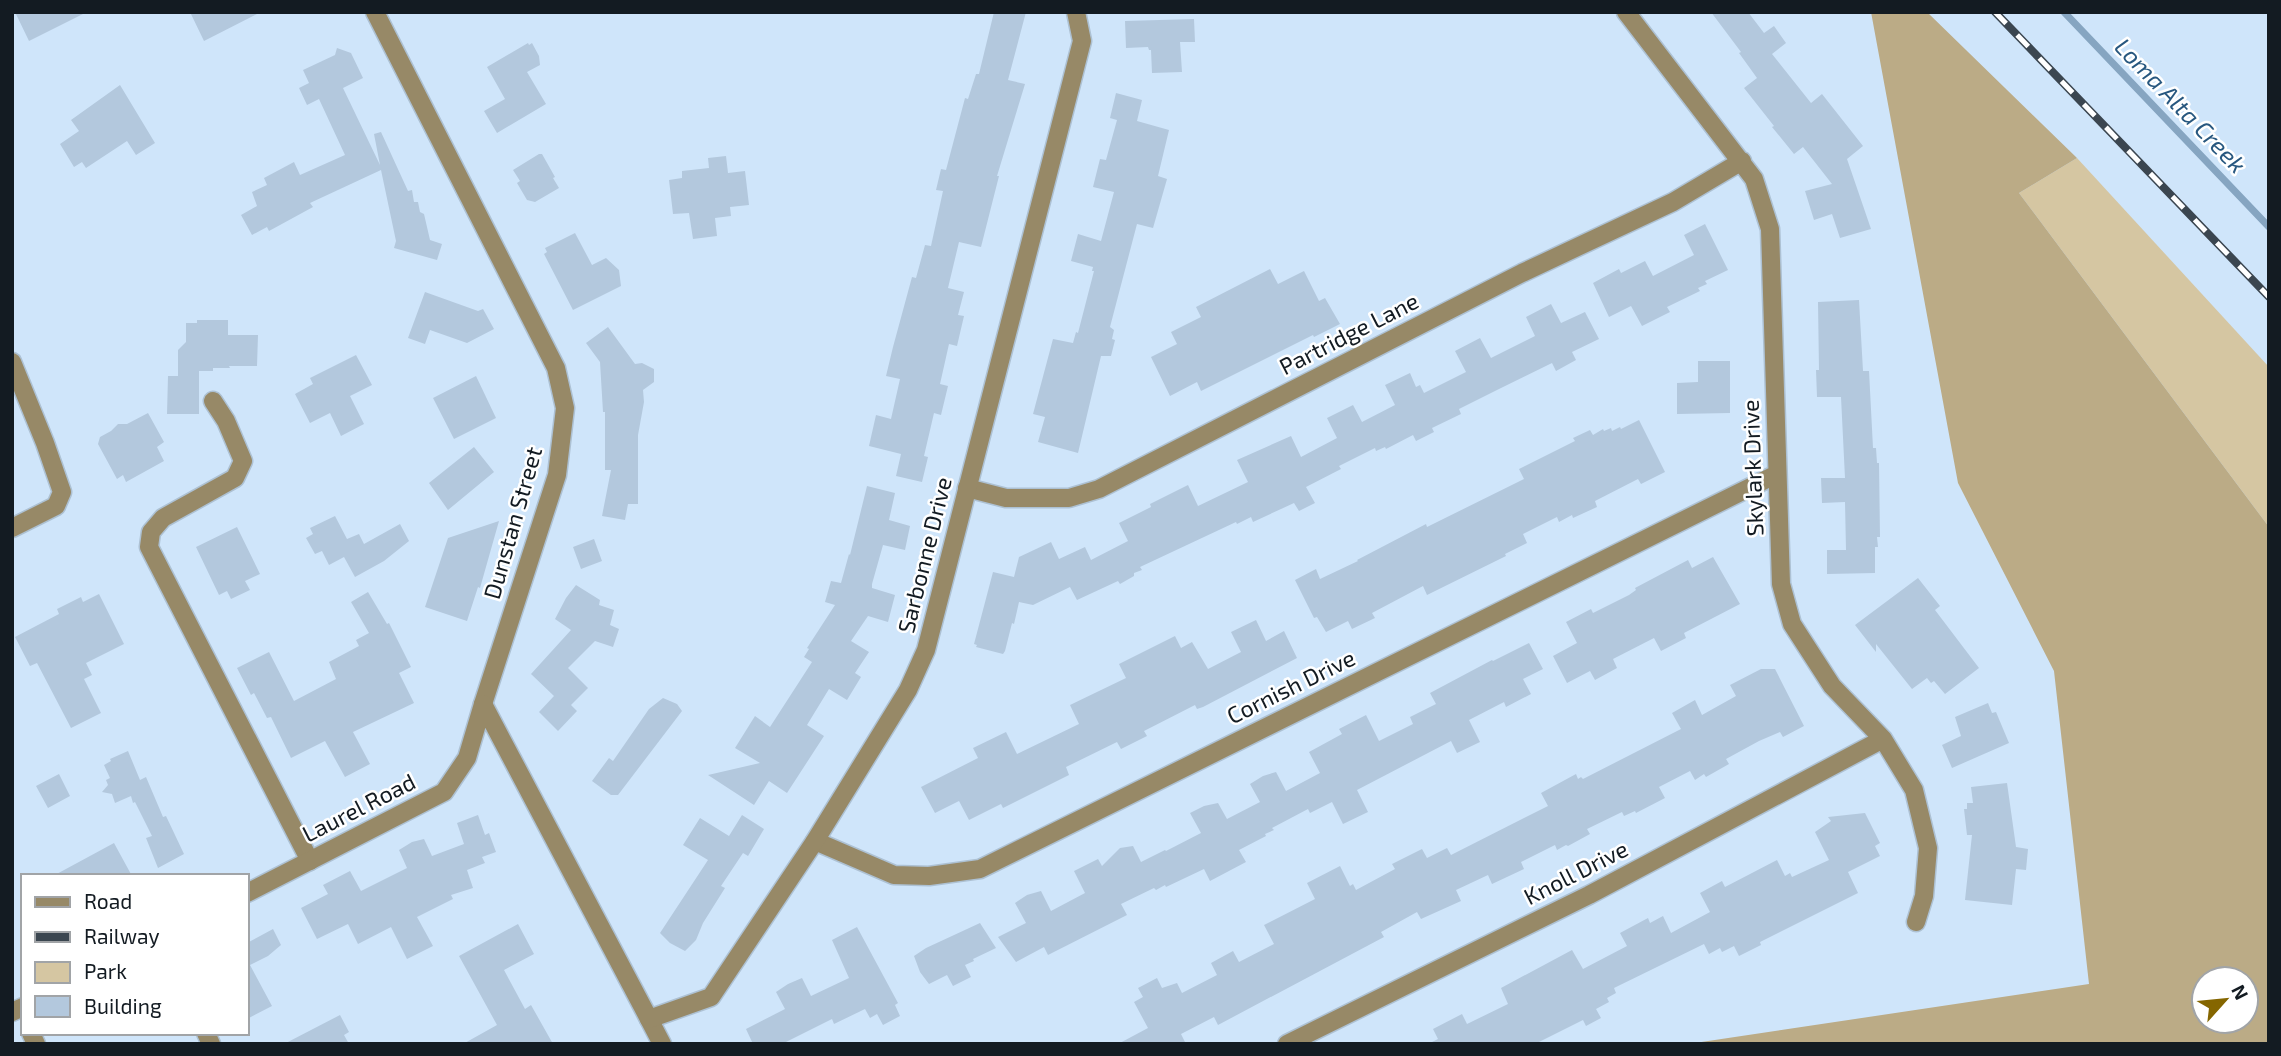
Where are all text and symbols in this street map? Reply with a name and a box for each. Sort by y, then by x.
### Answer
water label: Loma Alta Creek [2109,32,2253,178]
street label: Partridge Lane [1274,286,1423,380]
street label: Skylark Drive [1736,399,1768,537]
street label: Dunstan Street [477,443,547,602]
street label: Sarbonne Drive [891,474,957,636]
street label: Cornish Drive [1222,643,1359,729]
street label: Laurel Road [297,767,420,848]
street label: Knoll Drive [1519,834,1632,910]
legend [21,874,248,1035]
text: Road [84,888,132,913]
text: Railway [84,923,160,948]
text: Park [84,958,127,983]
north arrow [2190,965,2260,1035]
text: N [2227,981,2254,1003]
text: Building [84,993,162,1018]

